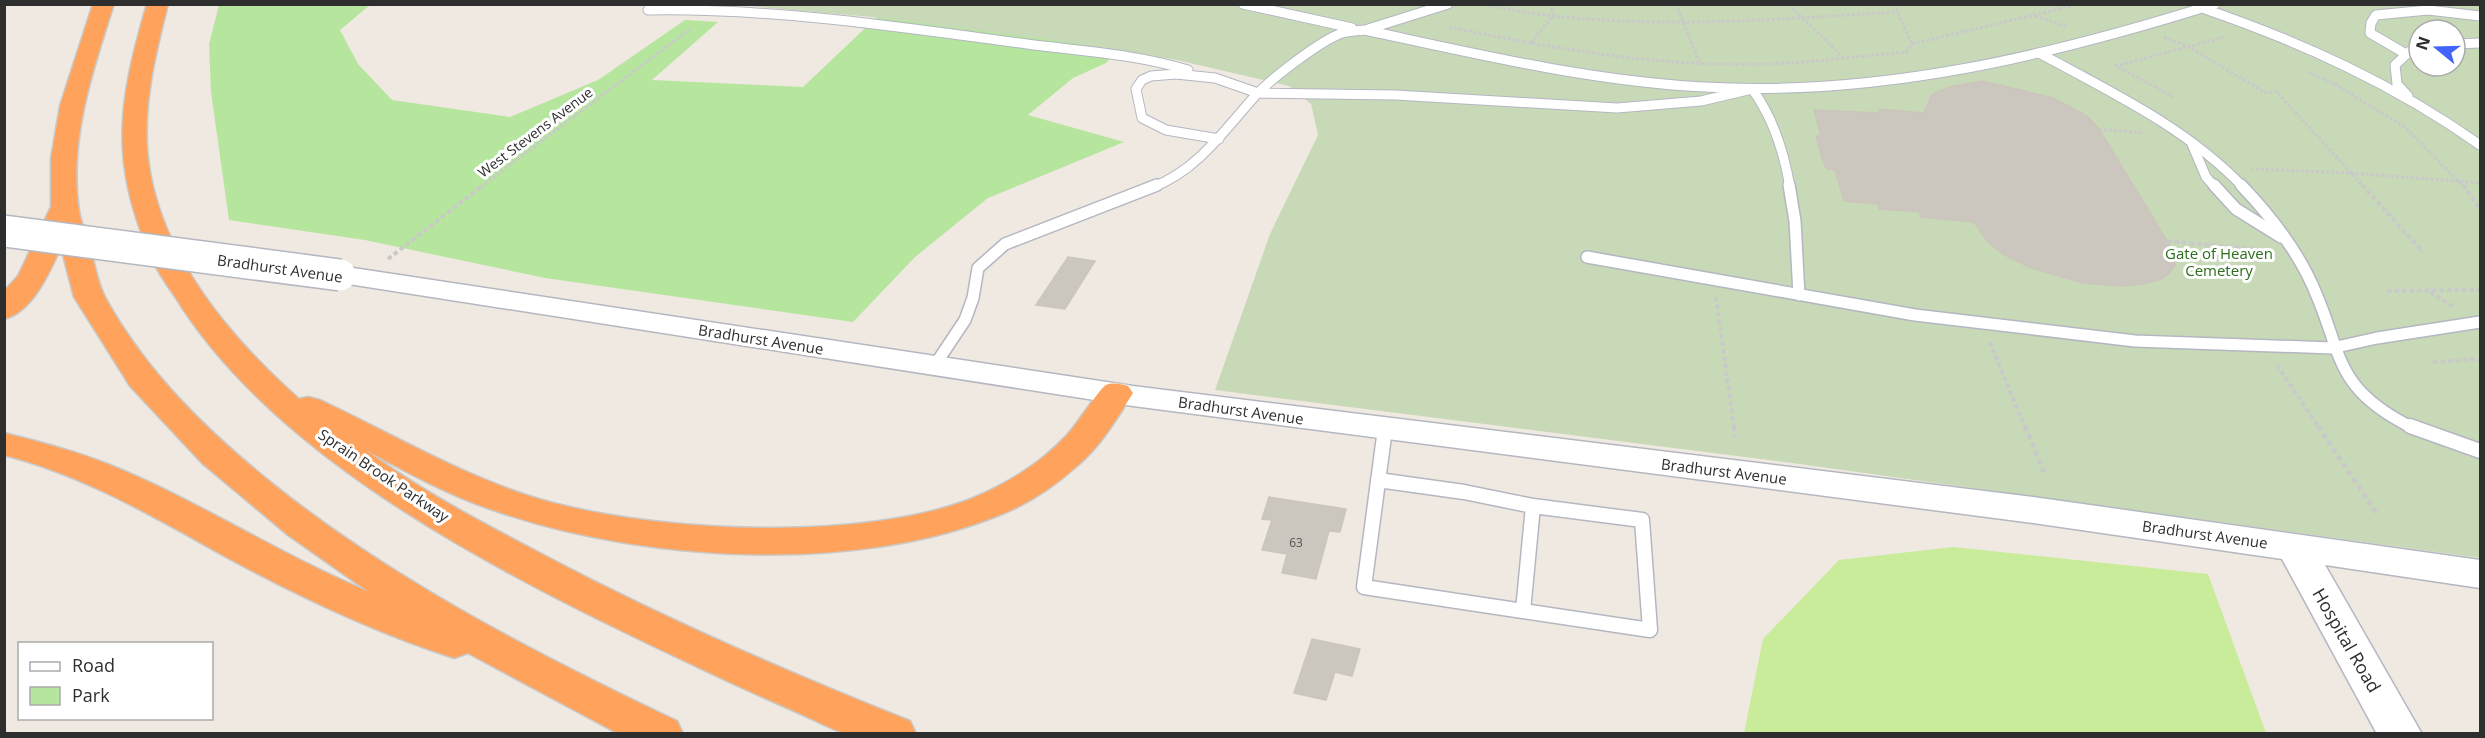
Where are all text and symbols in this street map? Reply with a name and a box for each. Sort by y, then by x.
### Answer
north arrow [2407,18,2467,78]
text: N [2410,33,2435,53]
street label: West Stevens Avenue [474,82,596,181]
park label: Gate of Heaven Cemetery [2165,243,2273,280]
street label: Bradhurst Avenue [216,249,344,287]
street label: Bradhurst Avenue [697,319,825,359]
street label: Bradhurst Avenue [1177,391,1305,429]
street label: Sprain Brook Parkway [315,424,454,526]
street label: Bradhurst Avenue [1660,453,1788,489]
street label: Bradhurst Avenue [2141,515,2269,553]
house number: 63 [1289,534,1303,551]
street label: Hospital Road [2307,583,2387,697]
legend [18,642,213,720]
text: Road [72,653,115,677]
text: Park [72,683,110,707]

